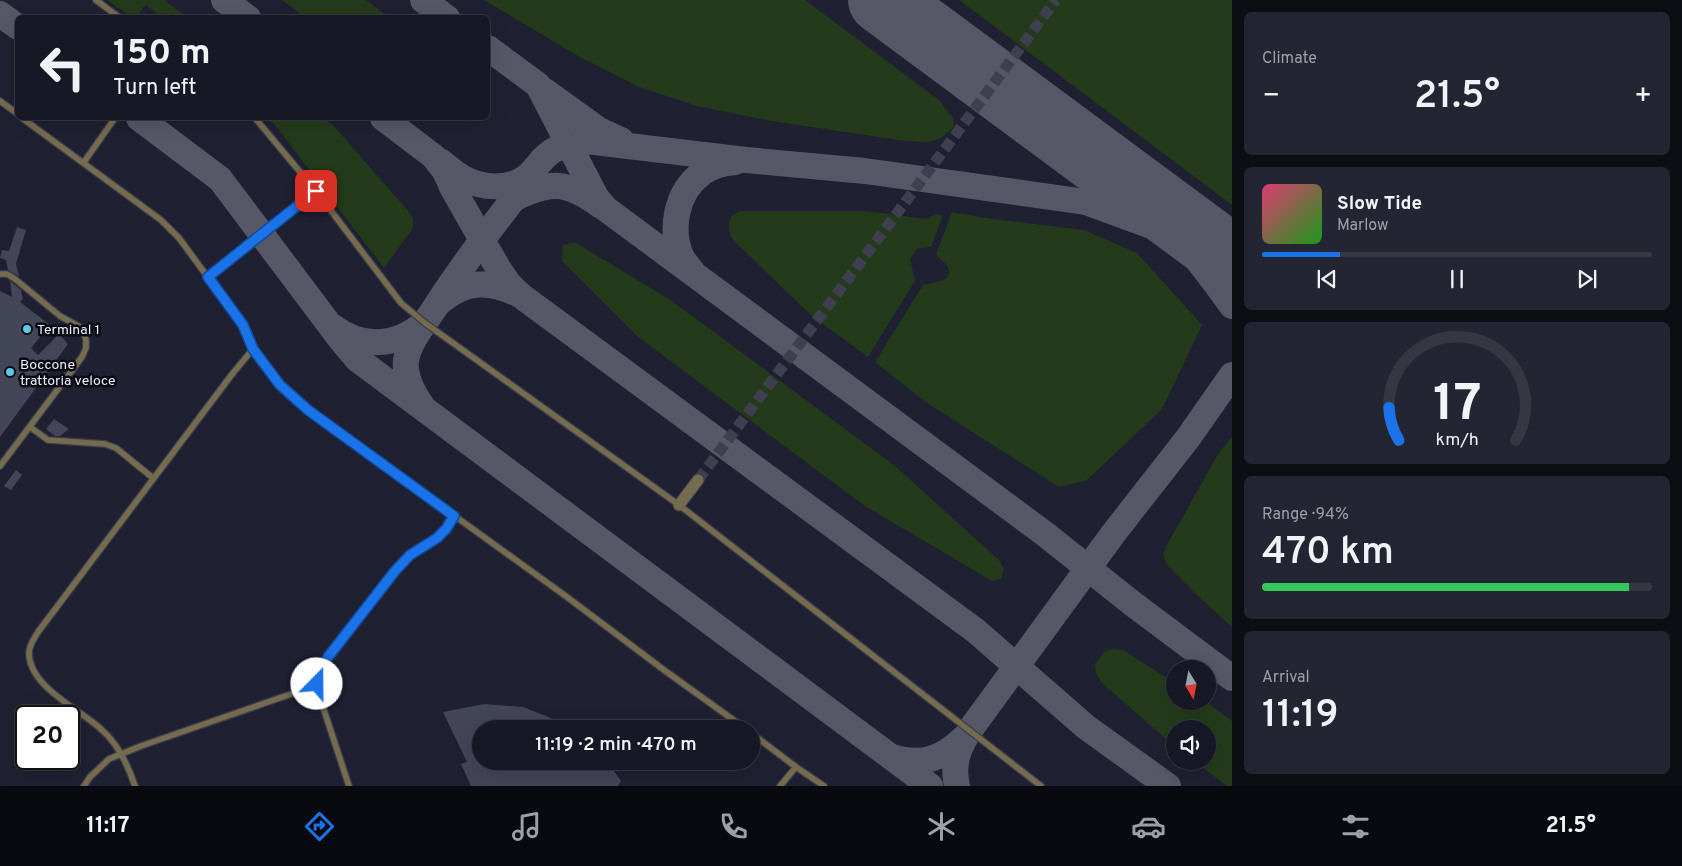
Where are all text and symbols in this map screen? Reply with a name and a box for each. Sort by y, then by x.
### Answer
text: 150 m [113,32,211,76]
icon: left [30,35,95,100]
text: Climate [1262,49,1317,69]
text: 21.5° [1414,73,1500,122]
text: Turn left [113,75,196,102]
text: − [1262,79,1280,115]
text: + [1634,79,1652,115]
pin [295,170,337,212]
icon: arrive [302,177,330,205]
text: Slow Tide [1337,192,1422,216]
text: Marlow [1337,216,1389,236]
icon: previous [1313,265,1341,293]
icon: pause [1443,265,1471,293]
icon: next [1573,265,1601,293]
place label: Terminal 1 [37,322,100,339]
marker: Terminal 1 [21,323,33,335]
place label: Boccone trattoria veloce [20,357,116,390]
marker: Boccone trattoria veloce [4,366,16,378]
text: 17 [1433,373,1481,439]
text: km/h [1435,429,1479,452]
text: Range · 94% [1262,505,1349,525]
text: 470 km [1262,529,1394,578]
position arrow [290,657,342,709]
north arrow [1166,660,1216,710]
map controls [1166,660,1216,770]
text: Arrival [1262,668,1310,688]
text: 11:19 [1262,692,1339,741]
speed limit sign: 20 [15,705,80,770]
button: sound [1166,720,1216,770]
text: 11:19 · 2 min · 470 m [535,733,697,757]
icon: directions [302,809,337,844]
icon: music [509,809,544,844]
icon: phone [716,809,751,844]
icon: climate [924,809,959,844]
icon: car [1131,809,1166,844]
icon: filters [1338,809,1373,844]
text: 11:17 [86,813,130,840]
text: 21.5° [1546,813,1596,840]

